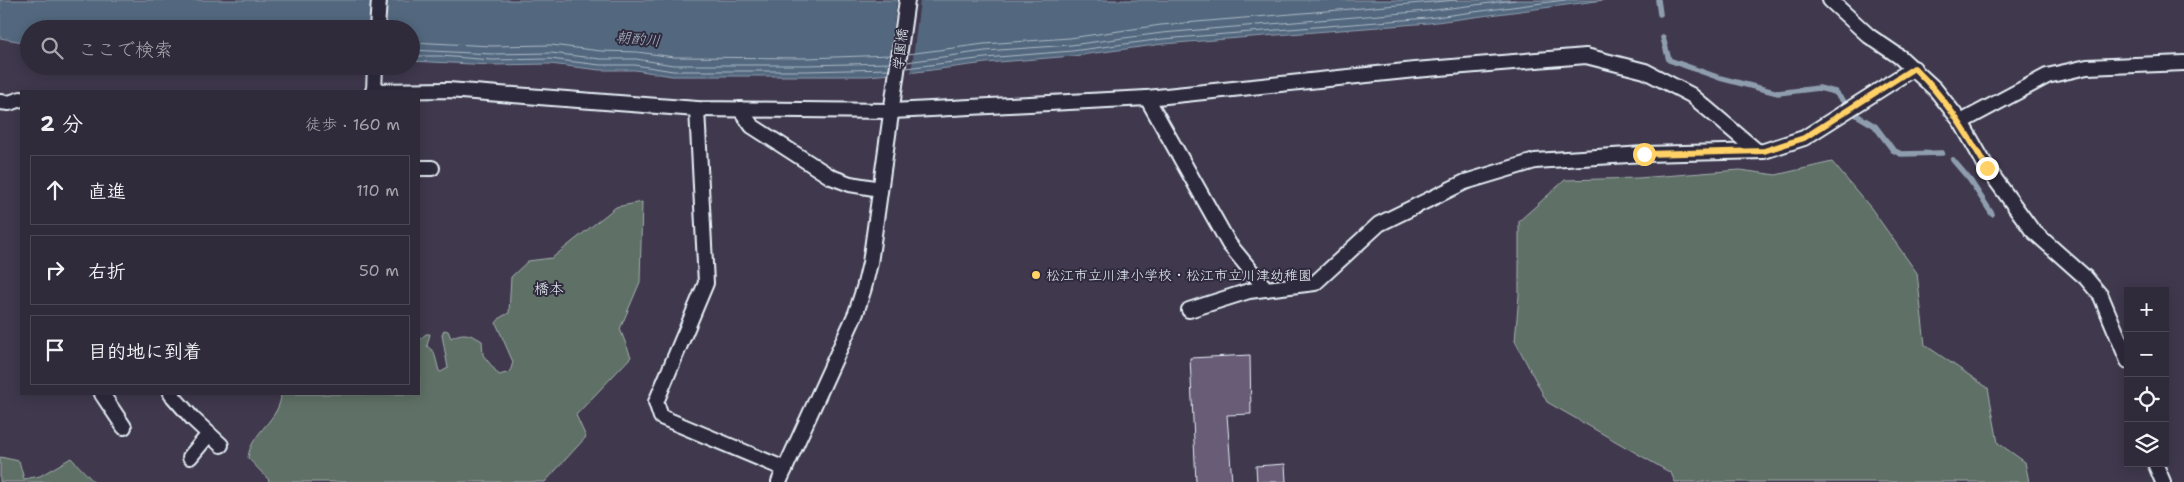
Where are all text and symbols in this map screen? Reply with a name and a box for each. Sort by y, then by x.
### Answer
search box [20,20,420,75]
water label: 朝酌川 [615,27,661,51]
street label: 学園橋 [889,27,911,71]
icon: search [38,34,66,62]
text: ここで検索 [78,37,173,62]
text: 2 分 [40,110,83,138]
text: 徒歩 · 160 m [305,114,400,135]
route start [1633,143,1656,166]
route end [1976,157,1999,180]
icon: ahead [41,176,69,204]
text: 直進 [88,179,126,204]
text: 110 m [356,180,399,201]
icon: right [41,256,69,284]
text: 右折 [88,259,126,284]
text: 50 m [359,260,399,281]
place label: 松江市立川津小学校・松江市立川津幼稚園 [1046,266,1312,284]
marker: 松江市立川津小学校・松江市立川津幼稚園 [1030,269,1042,281]
district label: 橋本 [534,279,564,299]
map controls [2124,287,2169,467]
button: + [2124,287,2169,332]
button: − [2124,332,2169,377]
icon: arrive [41,336,69,364]
text: 目的地に到着 [88,339,202,364]
button: locate [2124,377,2169,422]
button: layers [2124,422,2169,467]

